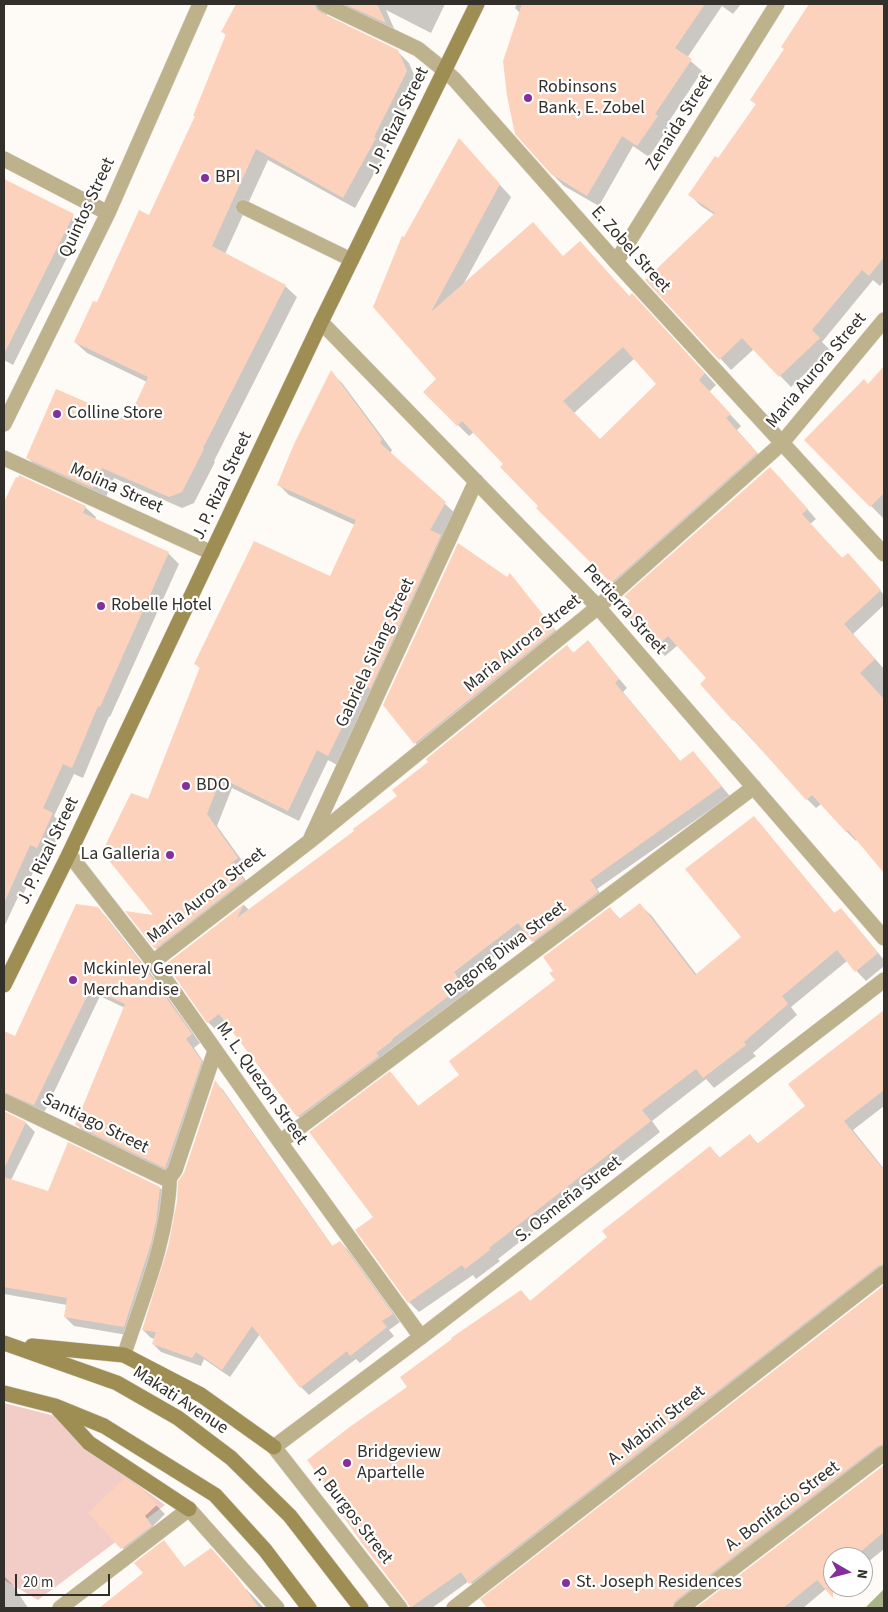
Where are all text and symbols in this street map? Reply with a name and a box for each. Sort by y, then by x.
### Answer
street label: J. P. Rizal Street [364,64,434,178]
street label: Zenaida Street [642,71,718,175]
place label: Robinsons Bank, E. Zobel [538,77,645,120]
marker: Robinsons Bank, E. Zobel [522,92,534,104]
street label: Quintos Street [55,155,121,261]
place label: BPI [215,167,241,189]
marker: BPI [199,172,211,184]
street label: E. Zobel Street [586,202,674,298]
street label: Maria Aurora Street [762,309,872,433]
place label: Colline Store [67,403,163,425]
marker: Colline Store [51,408,63,420]
street label: J. P. Rizal Street [189,429,257,543]
street label: Molina Street [66,459,166,519]
street label: Pertierra Street [578,560,670,660]
street label: Gabriela Silang Street [332,575,420,731]
street label: Maria Aurora Street [460,590,586,698]
place label: Robelle Hotel [111,595,212,617]
marker: Robelle Hotel [95,600,107,612]
place label: BDO [196,775,230,797]
marker: BDO [180,780,192,792]
street label: J. P. Rizal Street [14,794,84,908]
street label: Maria Aurora Street [143,843,271,949]
place label: La Galleria [81,844,160,866]
marker: La Galleria [164,849,176,861]
street label: Bagong Diwa Street [441,897,571,1003]
place label: Mckinley General Merchandise [83,959,211,1002]
marker: Mckinley General Merchandise [67,974,79,986]
street label: M. L. Quezon Street [211,1019,311,1149]
street label: Santiago Street [38,1089,152,1159]
street label: S. Osmeña Street [512,1152,626,1248]
street label: Makati Avenue [128,1362,232,1440]
street label: A. Mabini Street [604,1381,710,1471]
place label: Bridgeview Apartelle [357,1442,441,1485]
marker: Bridgeview Apartelle [341,1457,353,1469]
street label: A. Bonifacio Street [722,1457,844,1557]
street label: P. Burgos Street [307,1463,397,1569]
north arrow [823,1547,873,1597]
scale bar [18,1564,112,1596]
text: N [851,1568,872,1580]
text: 20 m [23,1572,53,1593]
place label: St. Joseph Residences [576,1572,742,1594]
marker: St. Joseph Residences [560,1577,572,1589]

